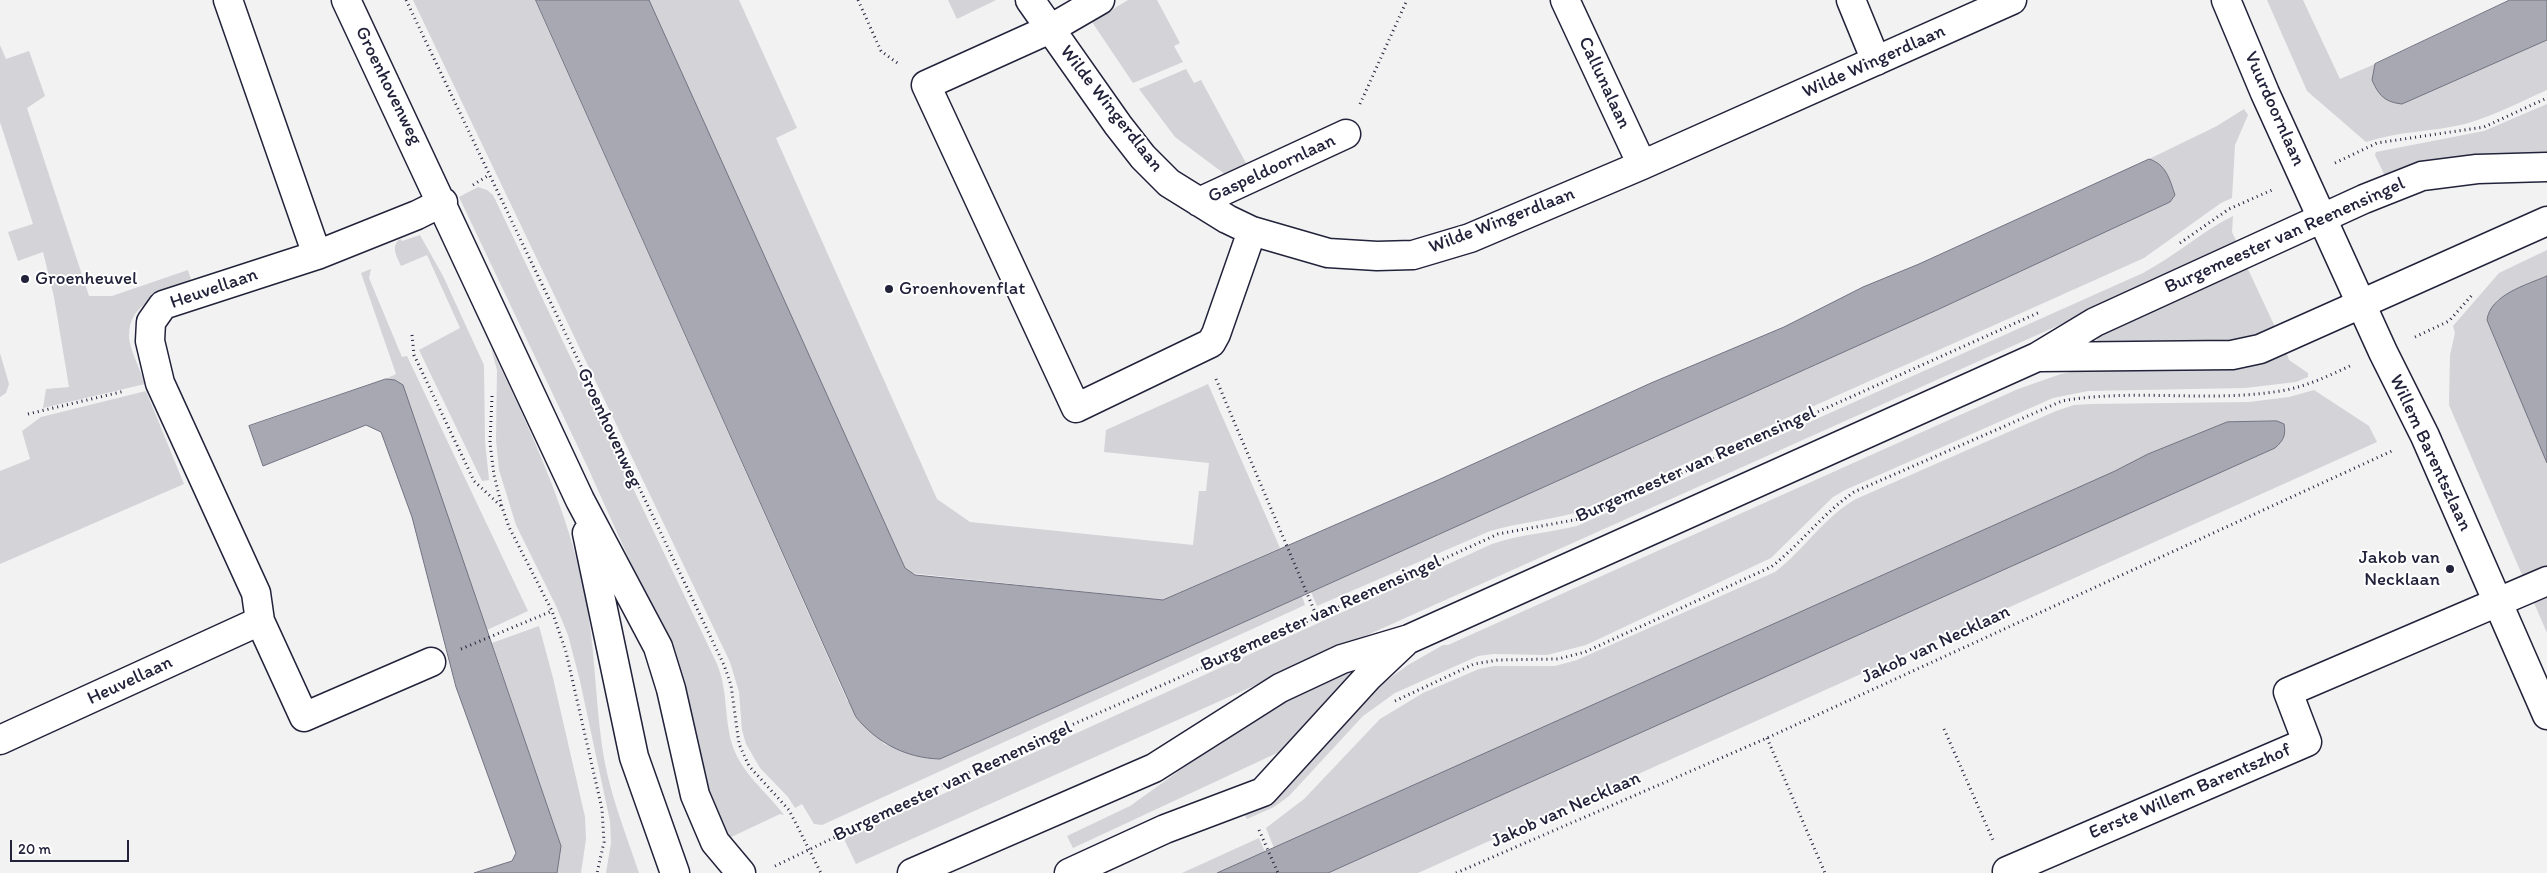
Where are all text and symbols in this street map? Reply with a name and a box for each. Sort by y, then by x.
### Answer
street label: Wilde Wingerdlaan [1799,20,1949,104]
street label: Groenhovenweg [349,23,427,149]
street label: Callunalaan [1573,33,1635,133]
street label: Wilde Wingerdlaan [1054,41,1168,177]
street label: Vuurdoornlaan [2239,48,2309,170]
street label: Gaspeldoornlaan [1205,130,1339,208]
street label: Burgemeester van Reenensingel [2161,173,2409,299]
street label: Wilde Wingerdlaan [1426,183,1578,259]
street label: Heuvellaan [167,263,261,315]
place label: Groenheuvel [35,268,137,290]
marker: Groenheuvel [19,273,31,285]
place label: Groenhovenflat [899,278,1025,300]
marker: Groenhovenflat [883,283,895,295]
street label: Groenhovenweg [571,365,647,491]
street label: Willem Barentszlaan [2384,371,2476,535]
street label: Burgemeester van Reenensingel [1572,402,1820,528]
place label: Jakob van Necklaan [2359,547,2440,591]
street label: Burgemeester van Reenensingel [1197,551,1445,677]
marker: Jakob van Necklaan [2444,563,2456,575]
street label: Jakob van Necklaan [1858,601,2014,689]
street label: Heuvellaan [84,651,176,711]
street label: Burgemeester van Reenensingel [830,717,1076,847]
street label: Eerste Willem Barentszhof [2086,739,2294,845]
street label: Jakob van Necklaan [1488,767,1644,853]
scale bar [12,830,131,862]
text: 20 m [18,840,51,858]

